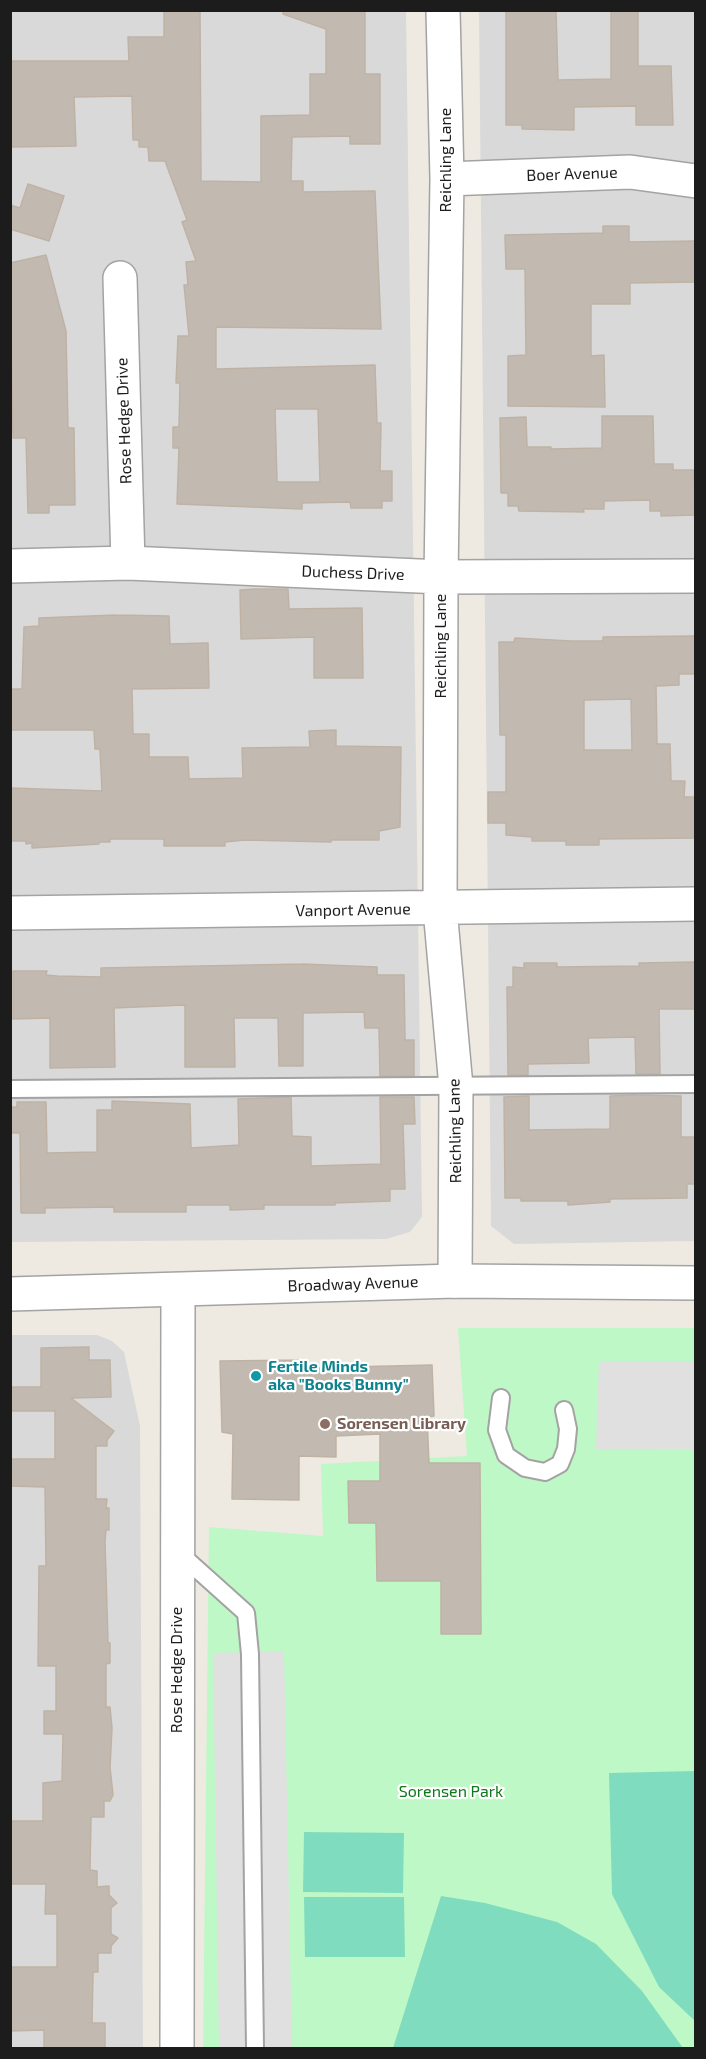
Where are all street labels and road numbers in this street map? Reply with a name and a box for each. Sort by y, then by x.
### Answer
street label: Reichling Lane [436,108,456,212]
street label: Boer Avenue [526,163,618,185]
street label: Rose Hedge Drive [112,357,136,485]
street label: Duchess Drive [301,562,405,584]
street label: Reichling Lane [431,594,451,698]
street label: Vanport Avenue [295,899,411,921]
street label: Reichling Lane [444,1078,466,1184]
street label: Broadway Avenue [287,1272,419,1296]
street label: Rose Hedge Drive [167,1607,187,1733]

